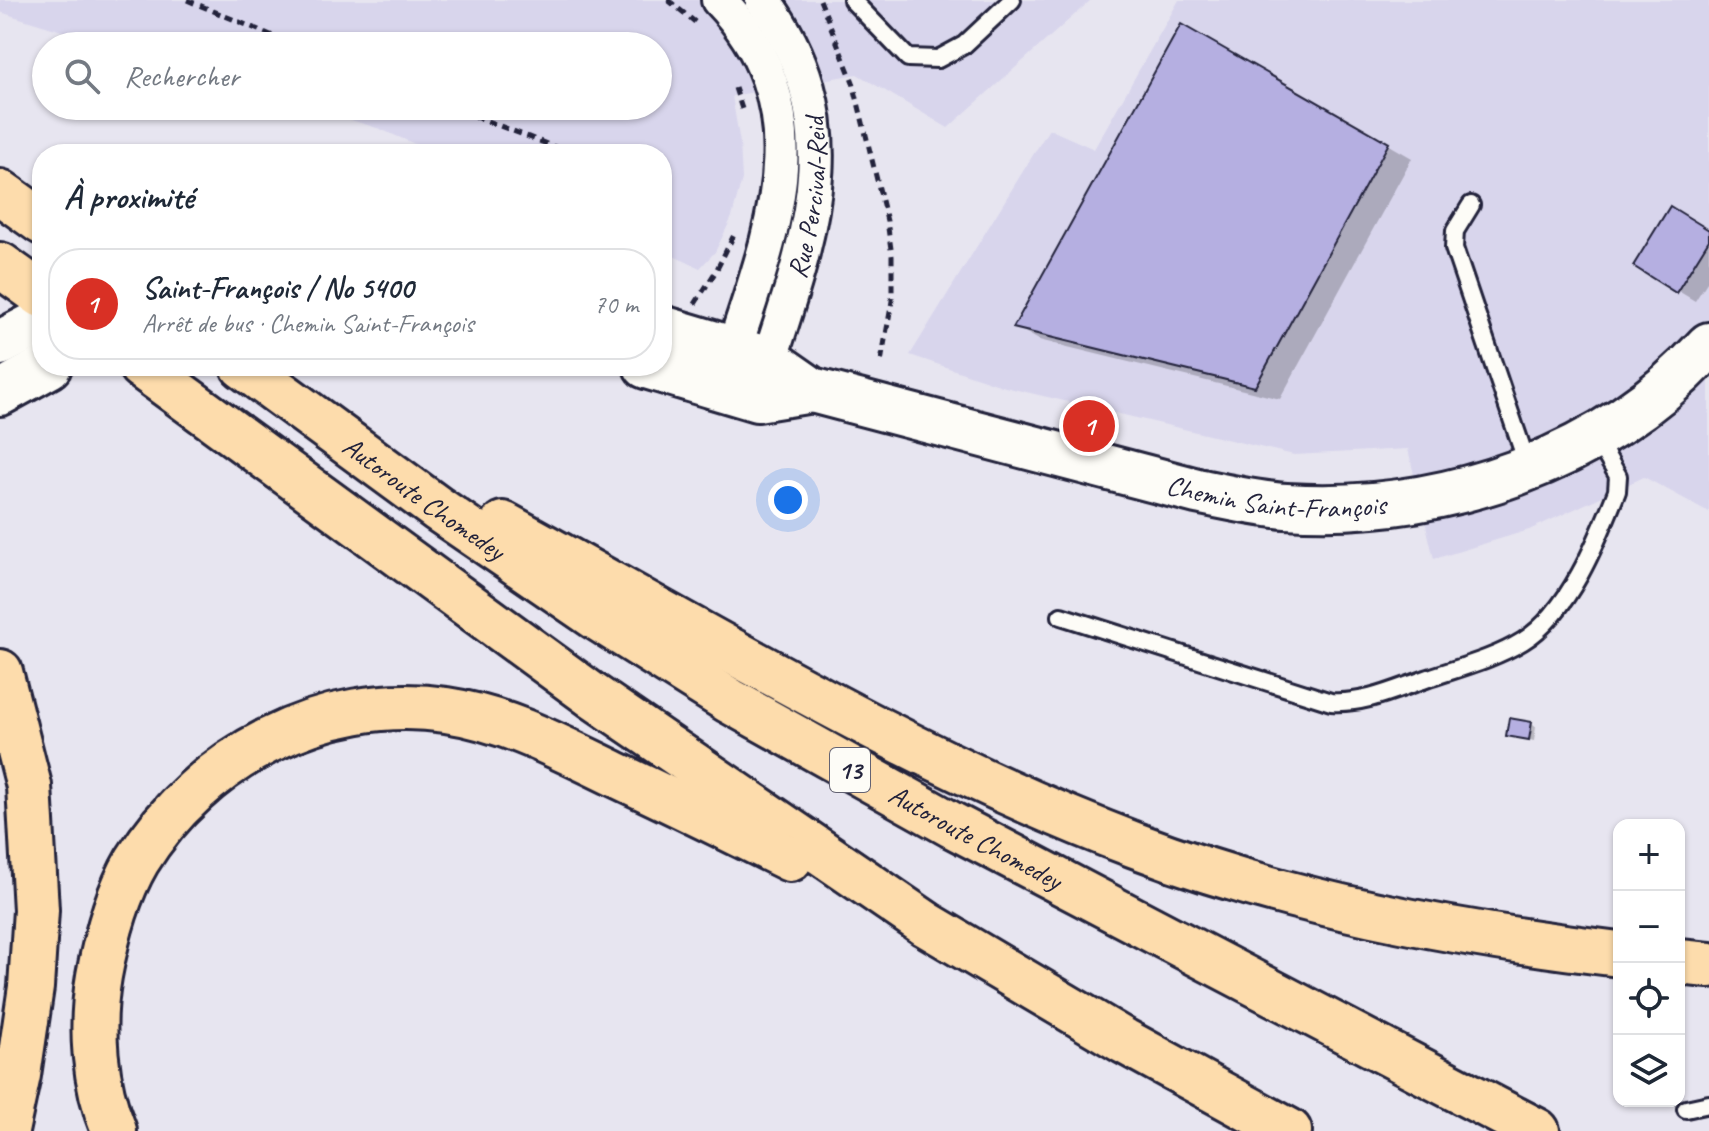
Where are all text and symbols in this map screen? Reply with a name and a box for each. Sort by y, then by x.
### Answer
search box [32,32,672,120]
icon: search [60,54,104,98]
text: Rechercher [124,57,239,95]
street label: Rue Percival-Reid [779,111,834,282]
text: À proximité [64,175,193,218]
text: Saint-François / No 5400 [142,269,413,307]
text: 1 [86,288,98,321]
text: 70 m [594,288,638,321]
text: Arrêt de bus · Chemin Saint-François [142,307,474,340]
pin: 1 [1063,396,1115,456]
street label: Autoroute Chomedey [336,428,514,569]
street label: Chemin Saint-François [1163,467,1390,525]
your location [768,480,808,520]
road number: 13 [830,748,870,792]
street label: Autoroute Chomedey [883,776,1070,899]
map controls [1613,819,1685,1107]
button: + [1613,819,1685,891]
button: − [1613,891,1685,963]
button: locate [1613,963,1685,1035]
button: layers [1613,1035,1685,1107]

